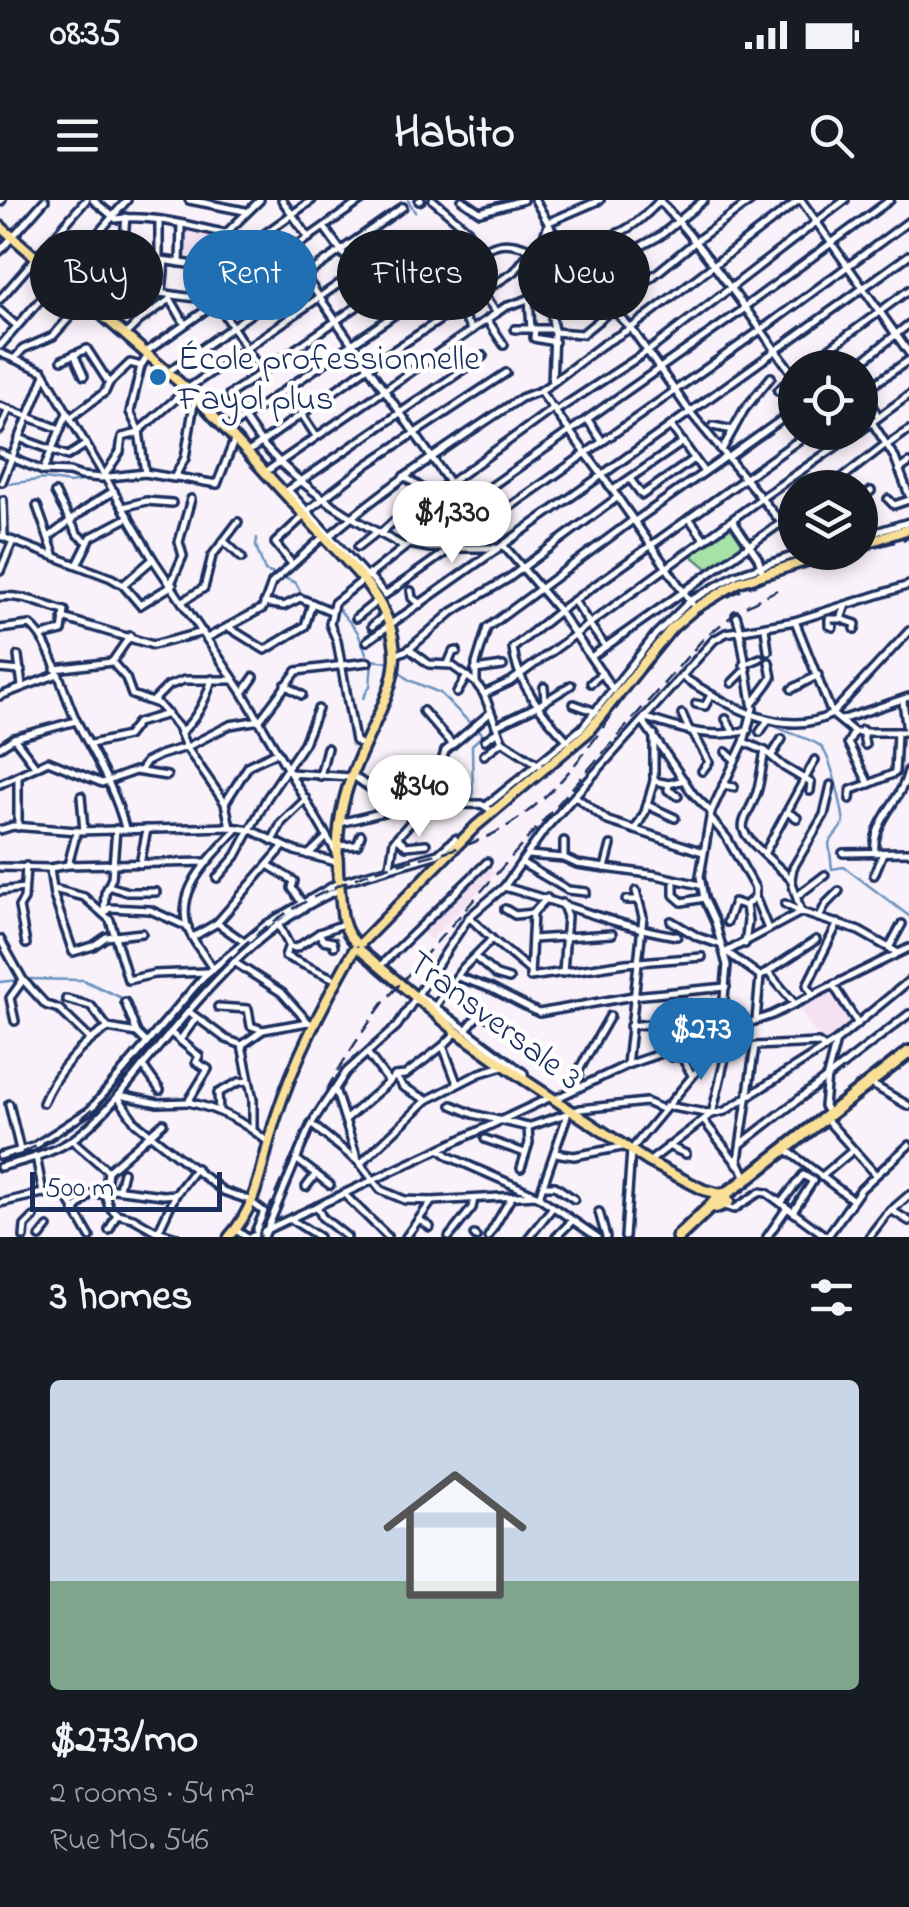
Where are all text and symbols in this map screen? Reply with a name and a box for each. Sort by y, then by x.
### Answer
text: 08:35 [50,7,121,63]
text: Habito [394,102,515,168]
icon: menu [50,108,105,163]
icon: search [804,108,859,163]
chip: Buy [30,230,163,320]
chip: Rent [183,230,317,320]
chip: Filters [337,230,498,320]
chip: New [518,230,650,320]
place label: École professionnelle Fayol plus [177,335,480,426]
map controls [778,350,878,570]
button: locate [778,350,878,450]
marker: École professionnelle Fayol plus [147,366,169,388]
button: layers [778,470,878,570]
pin: $1,330 [371,481,533,566]
text: $1,330 [414,490,490,537]
pin: $340 [360,755,478,840]
text: $340 [389,764,449,811]
street label: Transversale 3 [396,939,592,1105]
pin: $273 [642,998,760,1083]
text: $273 [670,1007,732,1054]
scale bar [30,1167,222,1211]
text: 500 m [45,1169,114,1210]
text: 3 homes [50,1267,192,1328]
icon: filters [804,1270,859,1325]
icon: home [365,1445,545,1625]
text: $273/mo [50,1710,198,1771]
text: 2 rooms · 54 m² [50,1771,255,1818]
text: Rue MO. 546 [50,1818,209,1865]

